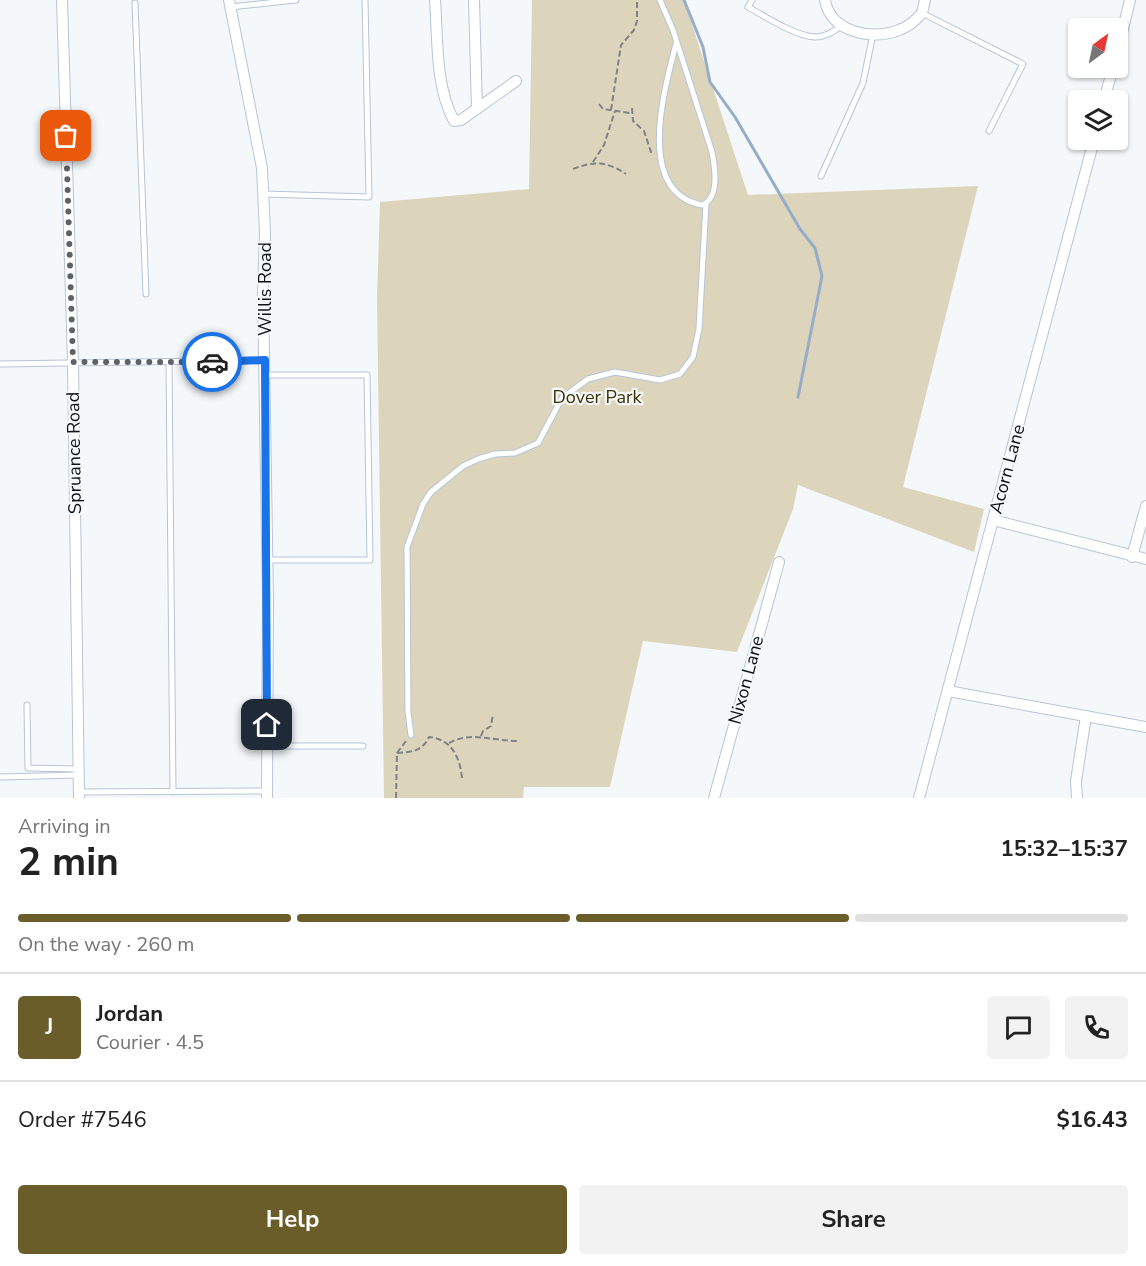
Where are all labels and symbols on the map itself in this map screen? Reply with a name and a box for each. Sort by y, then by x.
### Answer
north arrow [1068,18,1128,78]
pin [40,110,91,161]
street label: Willis Road [253,242,277,336]
courier [182,332,242,392]
park label: Dover Park [553,385,642,409]
street label: Spruance Road [61,392,87,514]
street label: Acorn Lane [984,422,1030,516]
street label: Nixon Lane [723,633,769,727]
pin [241,699,292,750]

